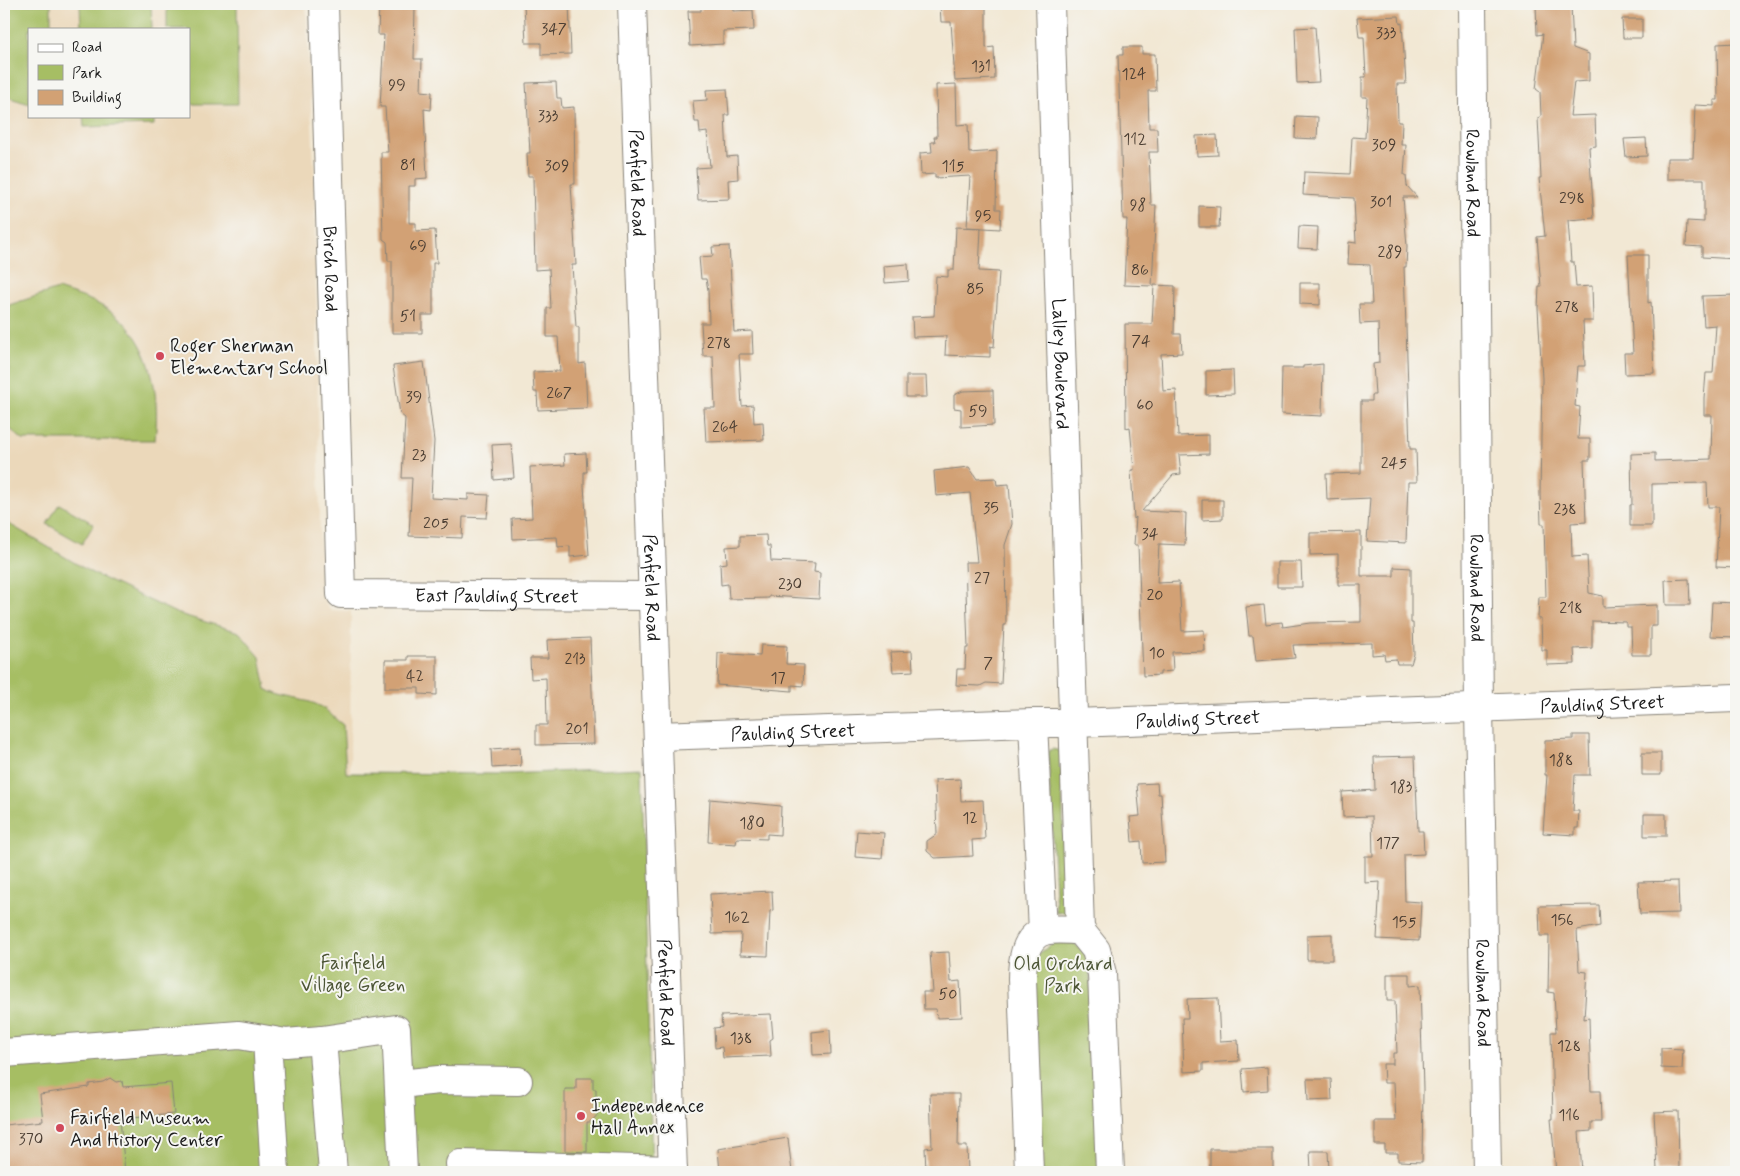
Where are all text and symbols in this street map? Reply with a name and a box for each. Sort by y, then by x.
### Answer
house number: 347 [541,19,567,40]
house number: 333 [1376,23,1397,44]
legend [28,28,190,118]
text: Road [72,38,102,58]
house number: 131 [971,56,991,77]
text: Park [72,64,102,84]
house number: 124 [1121,64,1147,85]
house number: 99 [388,75,406,96]
text: Building [72,88,122,109]
house number: 333 [538,106,559,127]
street label: Penfield Road [622,129,651,237]
house number: 112 [1123,129,1147,150]
street label: Rowland Road [1459,129,1485,237]
house number: 309 [1372,135,1396,156]
house number: 81 [400,155,416,176]
house number: 309 [545,156,569,177]
house number: 115 [942,156,965,177]
house number: 298 [1559,188,1585,209]
house number: 301 [1370,192,1392,213]
house number: 98 [1130,195,1146,216]
house number: 95 [975,206,991,227]
street label: Birch Road [316,226,344,312]
house number: 69 [409,236,427,257]
house number: 289 [1377,242,1403,263]
house number: 86 [1131,260,1149,281]
house number: 85 [966,279,984,300]
house number: 278 [1555,297,1579,318]
street label: Lalley Boulevard [1046,298,1075,430]
house number: 51 [400,306,416,327]
house number: 74 [1131,331,1151,352]
house number: 278 [707,333,731,354]
place label: Roger Sherman Elementary School [170,334,328,381]
marker: Roger Sherman Elementary School [154,350,166,362]
house number: 267 [546,383,572,404]
house number: 39 [406,387,422,408]
house number: 60 [1136,395,1154,416]
house number: 59 [968,401,988,422]
house number: 264 [712,417,738,438]
house number: 23 [412,445,427,466]
house number: 245 [1381,453,1407,474]
house number: 35 [983,498,999,519]
house number: 238 [1553,499,1577,520]
house number: 205 [423,513,449,534]
house number: 34 [1142,524,1159,545]
street label: Penfield Road [637,534,665,642]
street label: Rowland Road [1463,534,1489,642]
house number: 27 [974,568,990,589]
house number: 230 [778,574,802,595]
street label: East Paulding Street [415,583,579,612]
house number: 20 [1147,585,1164,606]
house number: 218 [1559,598,1583,619]
house number: 10 [1149,643,1165,664]
house number: 213 [564,649,586,670]
house number: 7 [983,653,993,674]
house number: 42 [406,666,424,687]
house number: 17 [770,668,786,689]
street label: Paulding Street [1539,690,1665,720]
street label: Paulding Street [1135,705,1261,736]
street label: Paulding Street [730,718,856,749]
house number: 201 [565,719,589,740]
house number: 188 [1549,750,1573,771]
house number: 183 [1390,777,1413,798]
house number: 12 [962,808,978,829]
house number: 180 [739,813,765,834]
house number: 177 [1376,833,1400,854]
house number: 162 [724,907,750,928]
house number: 156 [1550,910,1574,931]
house number: 155 [1392,912,1416,933]
street label: Penfield Road [651,938,680,1046]
street label: Rowland Road [1469,939,1496,1047]
park label: Fairfield Village Green [301,951,405,999]
park label: Old Orchard Park [1013,952,1113,999]
house number: 50 [939,984,957,1005]
house number: 138 [730,1028,752,1049]
house number: 128 [1557,1036,1581,1057]
place label: Independence Hall Annex [591,1094,704,1141]
house number: 116 [1558,1105,1580,1126]
place label: Fairfield Museum And History Center [70,1106,223,1153]
marker: Independence Hall Annex [575,1110,587,1122]
marker: Fairfield Museum And History Center [54,1122,66,1134]
house number: 370 [19,1129,43,1150]

